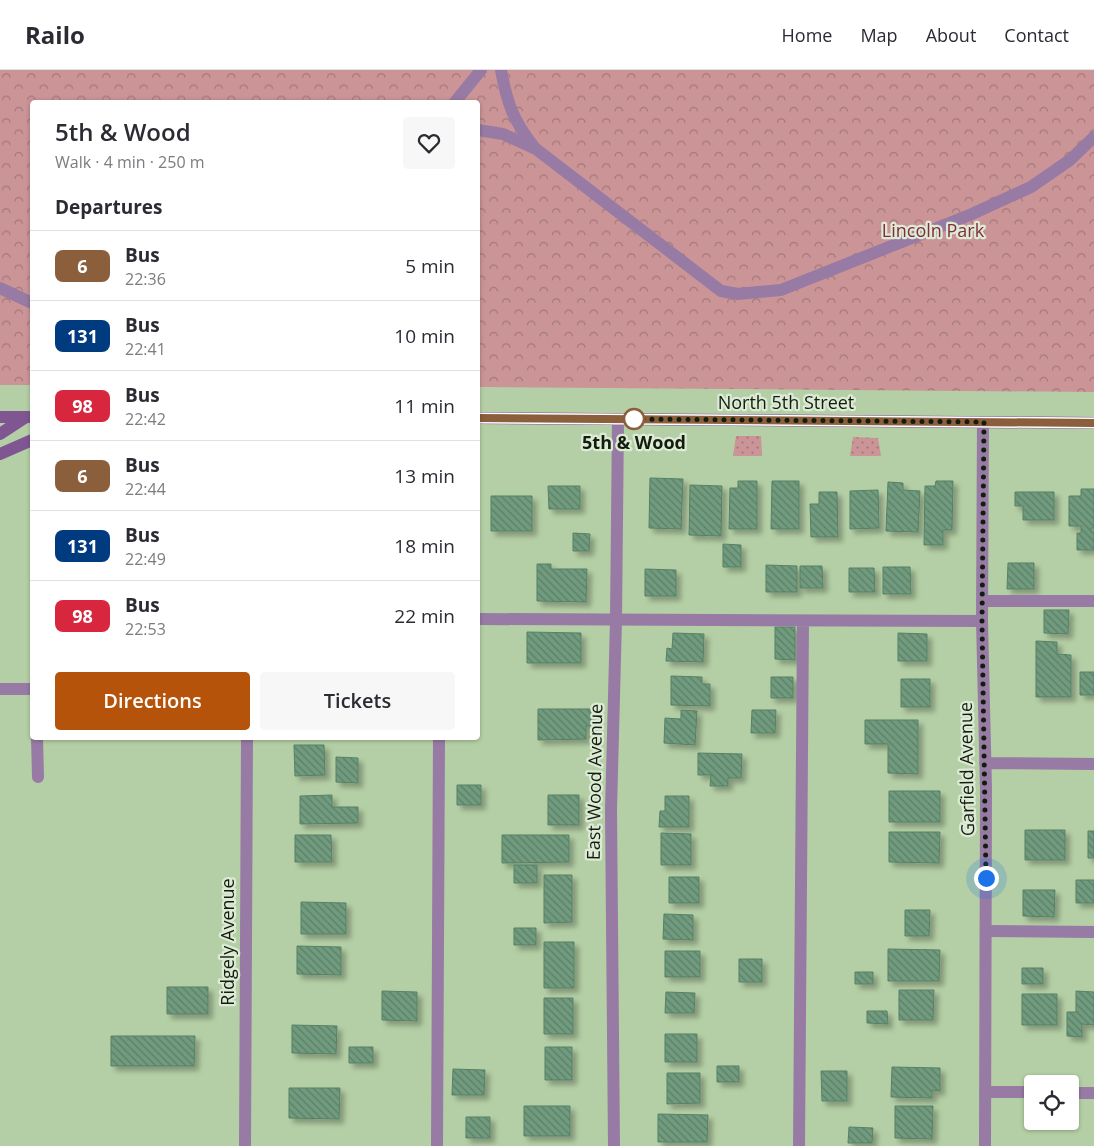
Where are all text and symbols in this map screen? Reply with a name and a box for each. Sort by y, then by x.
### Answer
text: Railo [25,18,85,51]
text: Home [782,23,832,47]
text: Map [860,23,898,47]
text: About [926,23,976,47]
text: Contact [1004,23,1069,47]
text: 5th & Wood [55,115,191,148]
button: heart [403,117,455,169]
text: Walk · 4 min · 250 m [55,151,205,173]
text: Departures [55,194,162,220]
park label: Lincoln Park [882,218,985,242]
text: Bus [125,242,160,268]
text: 5 min [405,253,455,279]
text: 6 [77,254,88,278]
text: 22:36 [125,268,166,290]
text: Bus [125,312,160,338]
text: 10 min [394,323,455,349]
text: 131 [67,324,98,348]
text: 22:41 [125,338,166,360]
text: Bus [125,382,160,408]
street label: North 5th Street [718,390,854,414]
text: 11 min [394,393,455,419]
text: 98 [72,394,93,418]
text: 22:42 [125,408,166,430]
marker: 5th & Wood [623,408,645,430]
place label: 5th & Wood [582,430,686,454]
text: Bus [125,452,160,478]
text: 13 min [394,463,455,489]
text: 6 [77,464,88,488]
text: 22:44 [125,478,166,500]
text: Bus [125,522,160,548]
text: 18 min [394,533,455,559]
text: 131 [67,534,98,558]
text: 22:49 [125,548,166,570]
text: Bus [125,592,160,618]
text: 22 min [394,603,455,629]
text: 98 [72,604,93,628]
text: 22:53 [125,618,166,640]
button: Directions [55,672,250,730]
button: Tickets [260,672,455,730]
street label: Garfield Avenue [953,702,979,836]
street label: East Wood Avenue [581,704,607,860]
your location [974,866,999,891]
street label: Ridgely Avenue [215,878,239,1006]
map controls [1024,1075,1079,1130]
button: locate [1024,1075,1079,1130]

